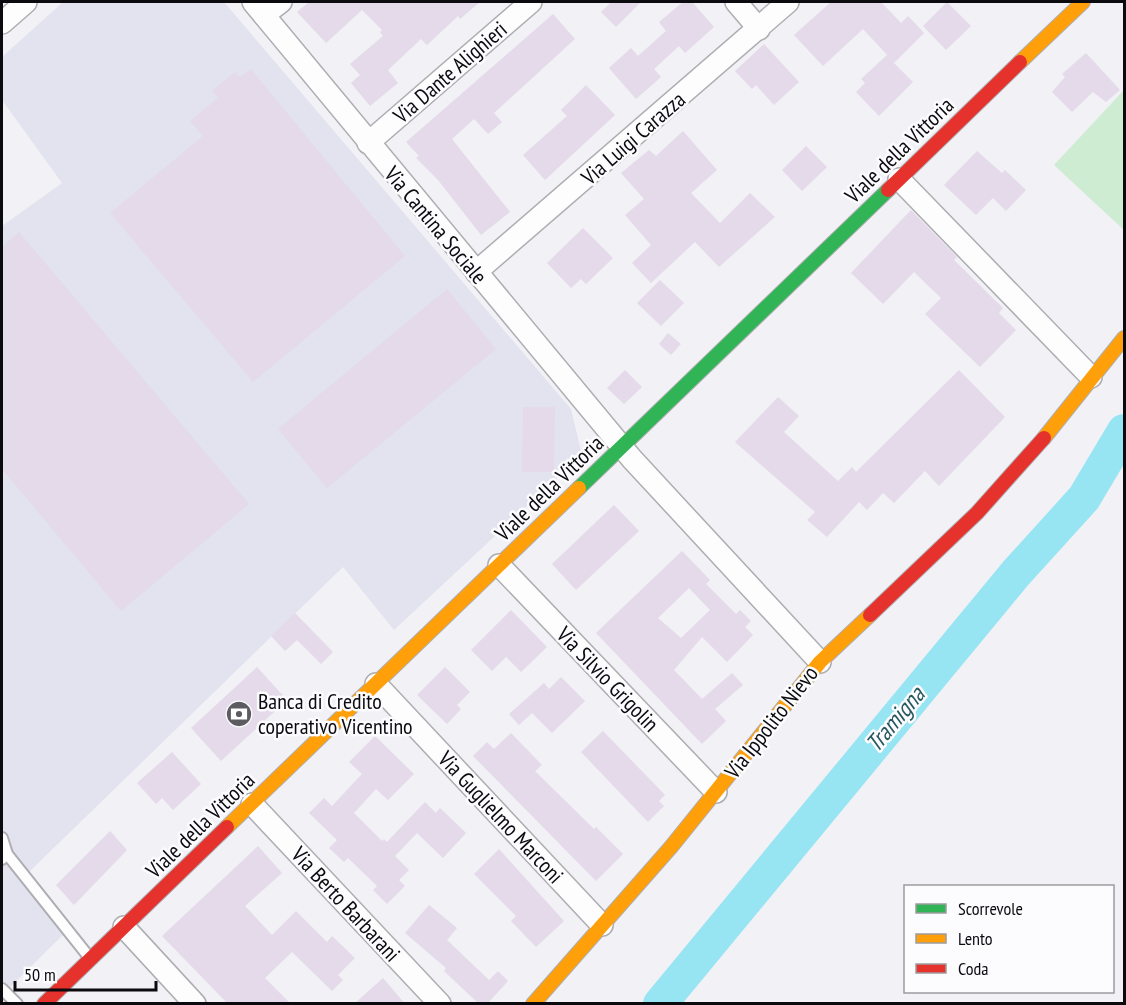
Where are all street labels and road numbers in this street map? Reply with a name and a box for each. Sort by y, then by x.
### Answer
street label: Via Dante Alighieri [387,15,513,130]
street label: Via Luigi Carazza [575,85,691,191]
street label: Viale della Vittoria [838,91,959,210]
street label: Via Cantina Sociale [378,160,493,290]
street label: Viale della Vittoria [488,429,609,548]
street label: Via Silvio Grigolin [550,620,665,737]
street label: Via Ippolito Nievo [718,660,824,785]
street label: Via Guglielmo Marconi [432,744,570,889]
street label: Viale della Vittoria [139,766,260,885]
street label: Via Berto Barbarani [285,840,406,967]

